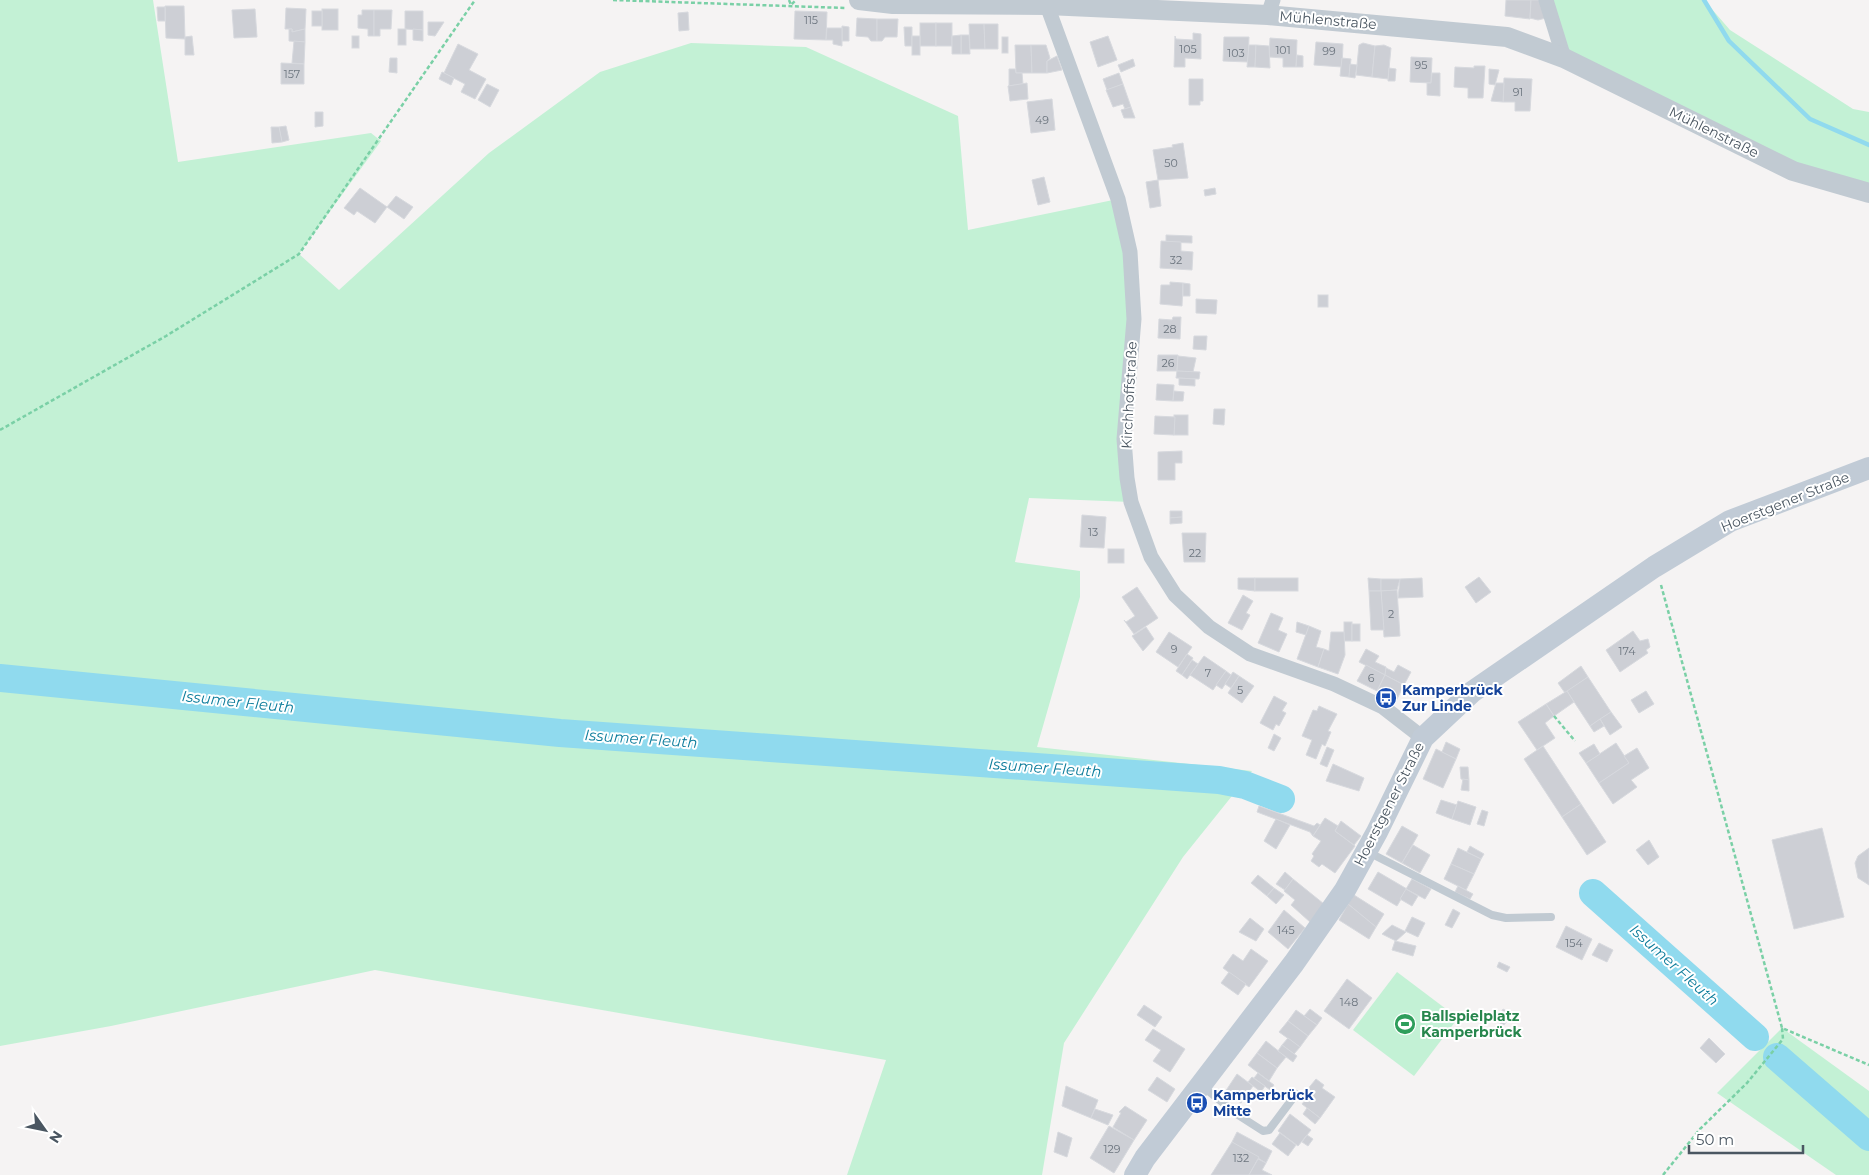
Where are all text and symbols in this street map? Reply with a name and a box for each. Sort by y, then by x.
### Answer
street label: Mühlenstraße [1279,7,1377,33]
house number: 115 [804,13,818,27]
house number: 105 [1179,42,1197,56]
house number: 101 [1275,43,1291,57]
house number: 99 [1322,44,1336,58]
house number: 103 [1227,46,1245,60]
house number: 95 [1415,58,1427,72]
house number: 157 [284,67,300,81]
house number: 91 [1513,85,1523,99]
street label: Mühlenstraße [1666,103,1762,161]
house number: 49 [1035,113,1049,127]
house number: 50 [1164,156,1178,170]
house number: 32 [1170,253,1182,267]
house number: 28 [1163,322,1177,336]
street label: Kirchhoffstraße [1117,341,1141,449]
house number: 26 [1162,356,1175,370]
street label: Hoerstgener Straße [1718,468,1852,536]
house number: 13 [1088,525,1098,539]
house number: 22 [1189,546,1201,560]
house number: 2 [1388,607,1394,621]
house number: 9 [1171,642,1178,656]
house number: 174 [1618,644,1636,658]
house number: 7 [1205,666,1211,680]
house number: 6 [1368,671,1375,685]
place label: Kamperbrück Zur Linde [1402,681,1504,715]
house number: 5 [1237,683,1243,697]
water label: Issumer Fleuth [181,686,295,717]
bus stop icon: Kamperbrück Zur Linde [1374,686,1398,710]
water label: Issumer Fleuth [584,725,698,752]
street label: Hoerstgener Straße [1350,739,1428,869]
water label: Issumer Fleuth [988,754,1102,781]
water label: Issumer Fleuth [1626,920,1723,1010]
house number: 145 [1277,923,1295,937]
house number: 154 [1565,936,1583,950]
house number: 148 [1340,995,1358,1009]
place label: Ballspielplatz Kamperbrück [1421,1007,1523,1041]
sports icon: Ballspielplatz Kamperbrück [1393,1012,1417,1036]
place label: Kamperbrück Mitte [1213,1086,1315,1120]
bus stop icon: Kamperbrück Mitte [1185,1091,1209,1115]
north arrow [20,1105,70,1155]
scale bar [1689,1122,1803,1154]
text: N [45,1127,67,1147]
text: 50 m [1696,1130,1734,1149]
house number: 129 [1104,1142,1121,1156]
house number: 132 [1233,1151,1249,1165]

